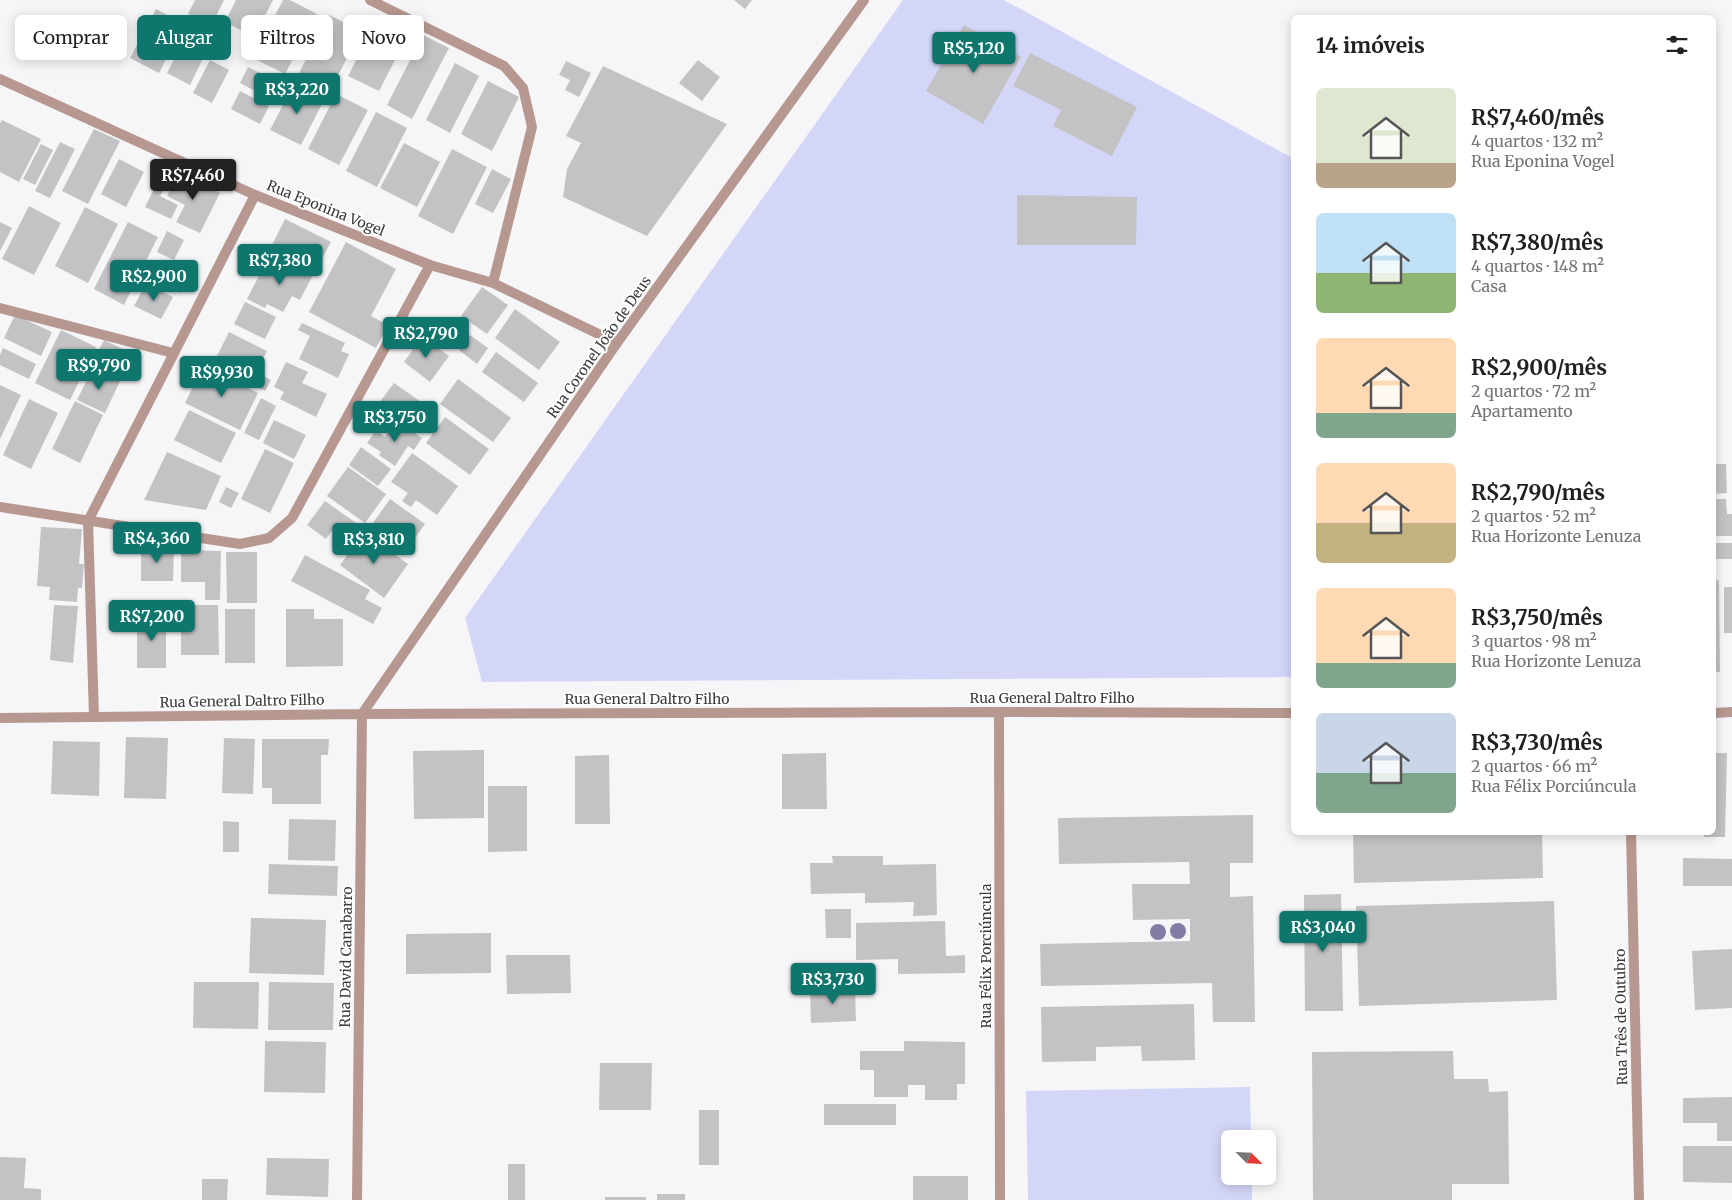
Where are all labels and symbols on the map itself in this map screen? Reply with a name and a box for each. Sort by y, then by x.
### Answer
pin: R$5,120 [928,32,1020,74]
pin: R$3,220 [251,72,343,115]
pin: R$7,460 [147,158,239,201]
street label: Rua Eponina Vogel [264,176,388,240]
pin: R$7,380 [234,244,326,286]
pin: R$2,900 [108,260,200,302]
street label: Rua Coronel João de Deus [543,272,655,422]
pin: R$2,790 [380,316,472,359]
pin: R$9,790 [53,348,145,391]
pin: R$9,930 [176,356,268,398]
pin: R$3,750 [349,400,441,443]
pin: R$4,360 [111,522,203,564]
pin: R$3,810 [328,522,420,565]
pin: R$7,200 [106,600,198,642]
street label: Rua General Daltro Filho [970,689,1134,707]
street label: Rua General Daltro Filho [565,690,729,708]
street label: Rua General Daltro Filho [159,691,325,711]
street label: Rua Félix Porciúncula [977,883,995,1028]
street label: Rua David Canabarro [336,886,356,1028]
pin: R$3,040 [1277,910,1369,953]
street label: Rua Três de Outubro [1611,948,1631,1086]
pin: R$3,730 [787,962,879,1005]
north arrow [1221,1130,1276,1185]

